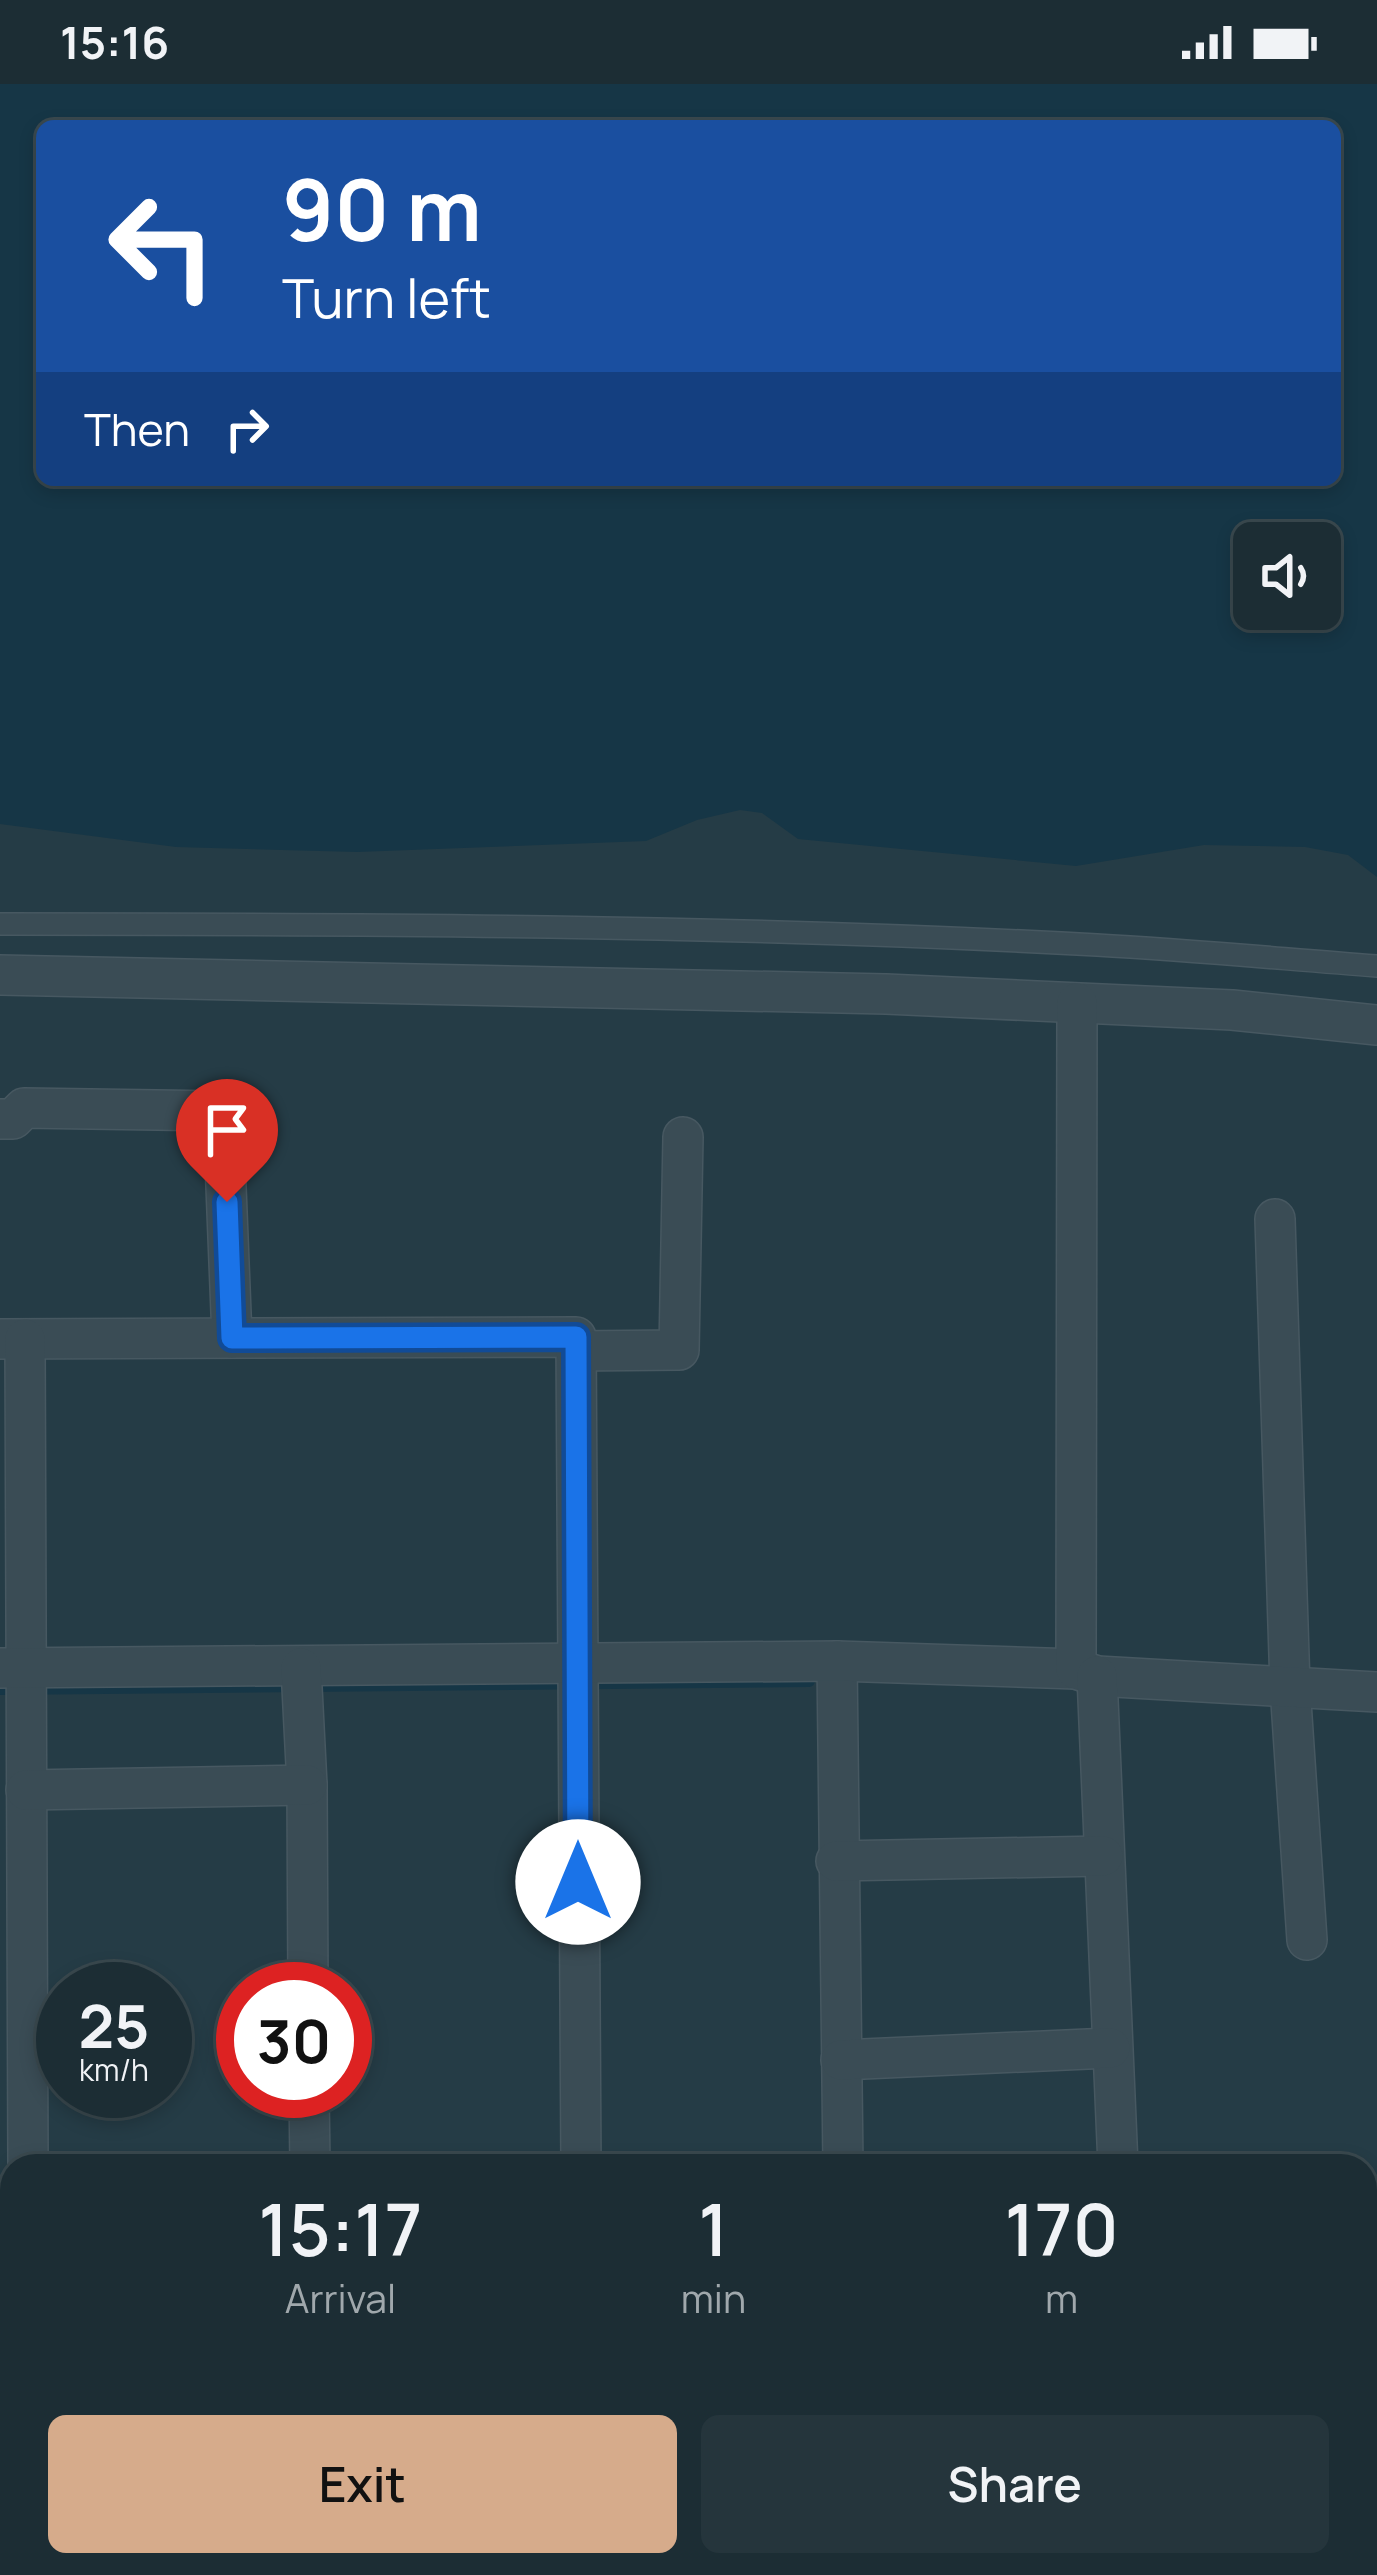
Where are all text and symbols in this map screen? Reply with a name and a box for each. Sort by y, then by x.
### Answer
text: 15:16 [60,11,169,73]
text: 90 m [282,151,482,266]
icon: left [84,168,240,324]
text: Turn left [282,260,491,334]
icon: right [214,396,280,462]
text: Then [84,398,190,460]
map controls [1233,522,1341,630]
button: sound [1233,522,1341,630]
pin [176,1079,278,1202]
icon: arrive [194,1097,260,1163]
position arrow [515,1819,641,1945]
speed limit sign: 30 [216,1962,372,2118]
text: 25 [79,1984,149,2066]
text: km/h [79,2049,149,2090]
text: 15:17 [258,2179,422,2278]
text: 1 [698,2179,729,2278]
text: 170 [1004,2179,1119,2278]
text: Arrival [285,2271,396,2325]
text: min [681,2271,746,2325]
text: m [1045,2271,1078,2325]
button: Exit [48,2415,677,2553]
button: Share [701,2415,1329,2553]

